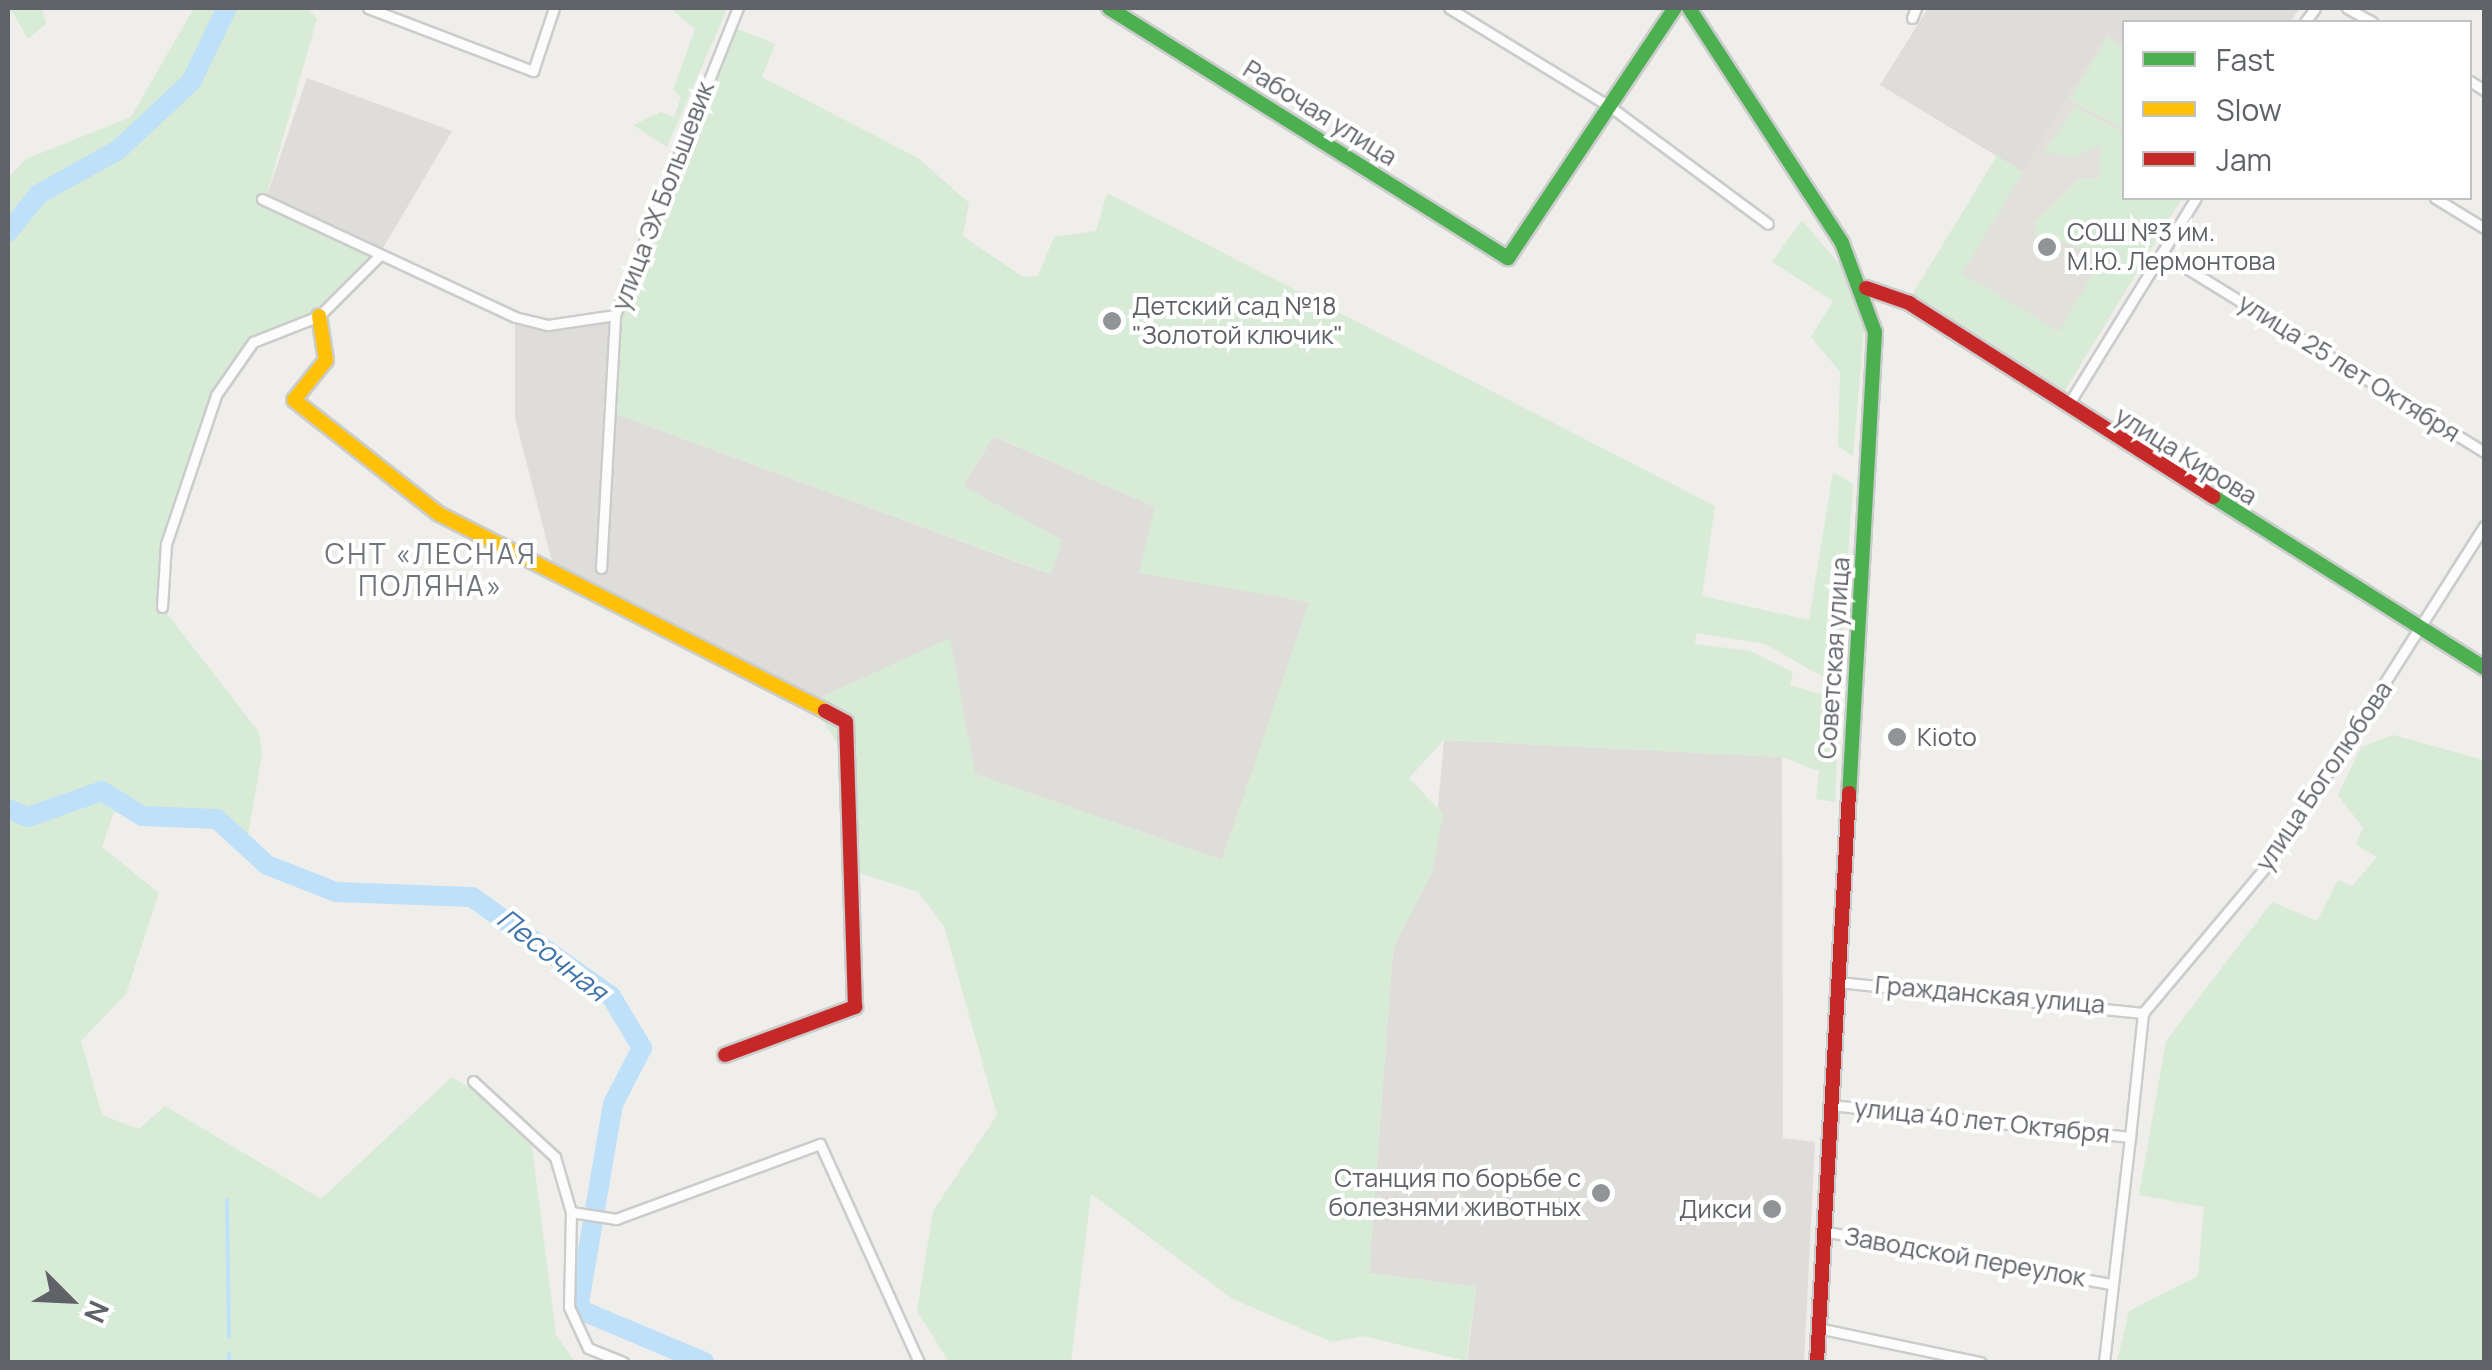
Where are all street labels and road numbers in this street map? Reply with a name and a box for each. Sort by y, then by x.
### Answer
street label: Рабочая улица [1238,54,1402,172]
street label: улица ЭХ Большевик [605,77,721,315]
street label: улица 25 лет Октября [2233,288,2465,448]
street label: улица Кирова [2110,400,2262,512]
street label: Советская улица [1812,556,1856,760]
street label: улица Боголюбова [2249,675,2399,877]
street label: Гражданская улица [1874,970,2106,1020]
street label: улица 40 лет Октября [1853,1093,2111,1149]
street label: Заводской переулок [1842,1221,2088,1293]

